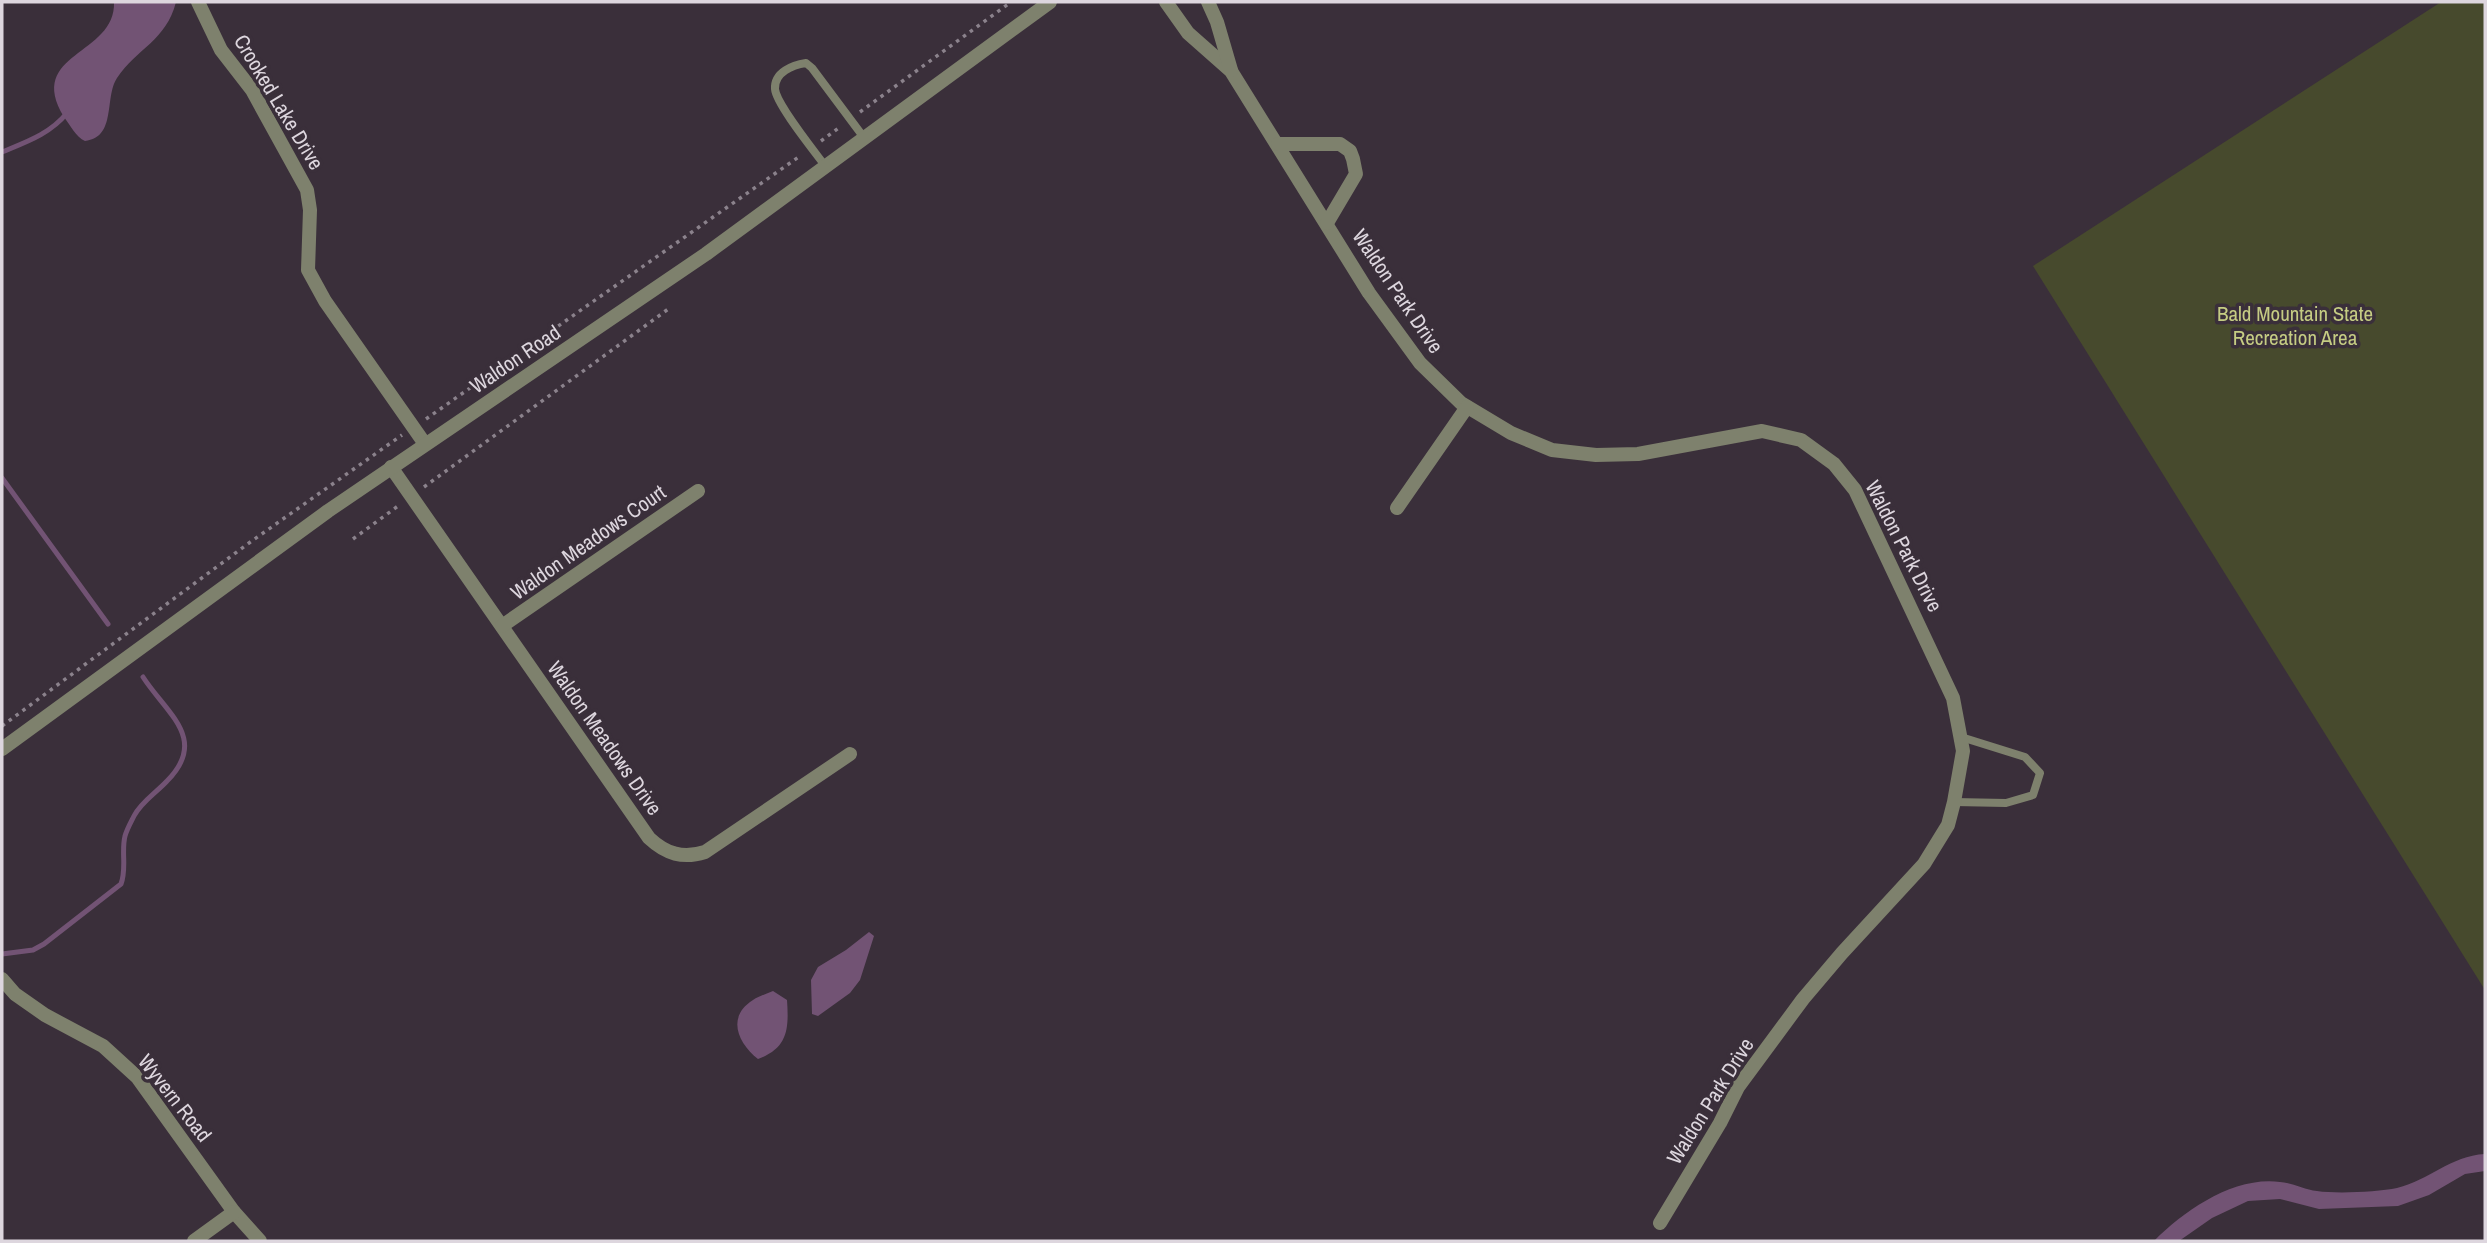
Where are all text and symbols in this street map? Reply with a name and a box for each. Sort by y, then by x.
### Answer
street label: Crooked Lake Drive [227,29,331,175]
street label: Waldon Park Drive [1346,223,1450,359]
park label: Bald Mountain State Recreation Area [2217,299,2373,352]
street label: Waldon Road [464,318,566,400]
street label: Waldon Park Drive [1858,475,1950,617]
street label: Waldon Meadows Court [505,477,671,606]
street label: Waldon Meadows Drive [541,655,669,821]
street label: Waldon Park Drive [1660,1032,1760,1170]
street label: Wyvern Road [132,1048,218,1148]

